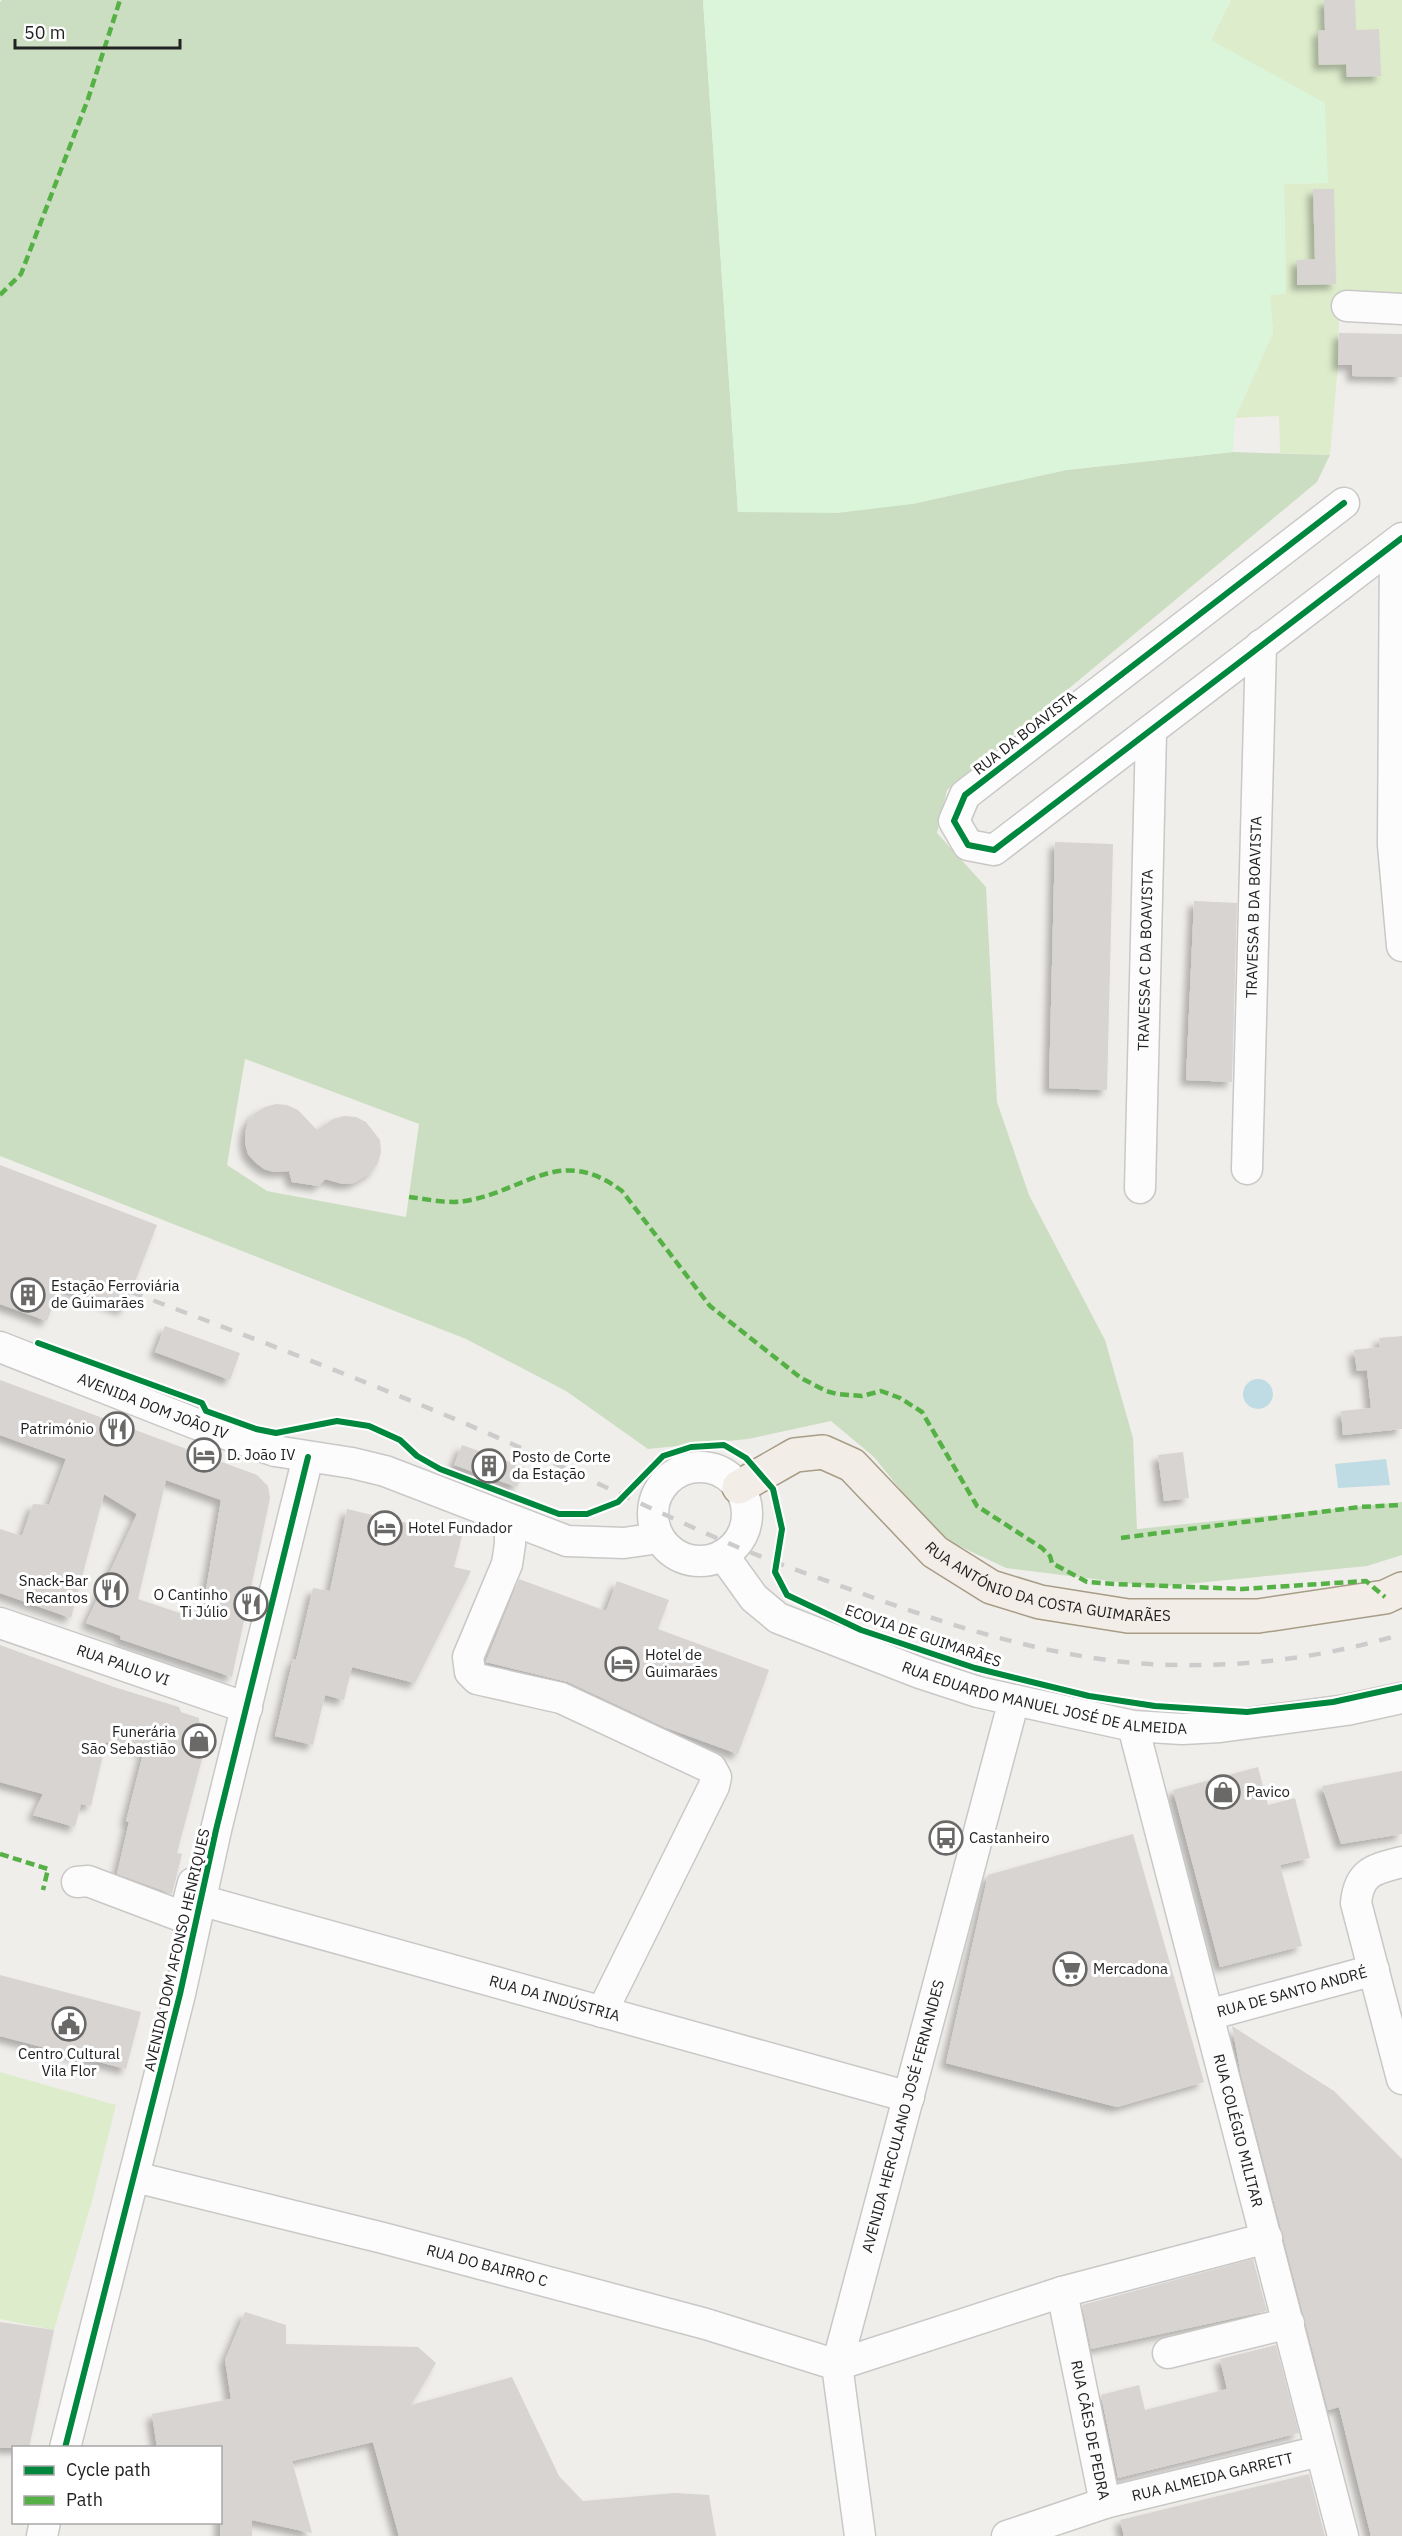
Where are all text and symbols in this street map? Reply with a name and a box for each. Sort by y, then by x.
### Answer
scale bar [15,12,180,50]
text: 50 m [24,21,66,44]
street label: RUA DA BOAVISTA [969,686,1080,779]
street label: TRAVESSA B DA BOAVISTA [1242,815,1265,998]
street label: TRAVESSA C DA BOAVISTA [1133,869,1157,1051]
place label: Estação Ferroviária de Guimarães [51,1276,180,1312]
building icon: Estação Ferroviária de Guimarães [10,1277,46,1313]
street label: AVENIDA DOM JOÃO IV [75,1368,231,1443]
restaurant icon: Património [99,1411,135,1447]
place label: Património [20,1419,94,1438]
hotel icon: D. João IV [186,1437,222,1473]
place label: D. João IV [227,1445,295,1464]
place label: Posto de Corte da Estação [512,1447,611,1483]
building icon: Posto de Corte da Estação [471,1448,507,1484]
hotel icon: Hotel Fundador [367,1510,403,1546]
place label: Hotel Fundador [408,1518,513,1537]
street label: RUA ANTÓNIO DA COSTA GUIMARÃES [921,1537,1171,1625]
place label: Snack-Bar Recantos [19,1571,88,1607]
restaurant icon: Snack-Bar Recantos [93,1572,129,1608]
place label: O Cantinho Ti Júlio [154,1585,228,1621]
restaurant icon: O Cantinho Ti Júlio [233,1586,269,1622]
street label: ECOVIA DE GUIMARÃES [843,1600,1004,1671]
street label: RUA PAULO VI [74,1640,172,1690]
place label: Hotel de Guimarães [645,1645,718,1681]
hotel icon: Hotel de Guimarães [604,1646,640,1682]
street label: RUA EDUARDO MANUEL JOSÉ DE ALMEIDA [899,1657,1188,1738]
place label: Funerária São Sebastião [81,1722,176,1758]
shop icon: Funerária São Sebastião [181,1723,217,1759]
shop icon: Pavico [1205,1774,1241,1810]
place label: Pavico [1246,1782,1290,1801]
bus stop icon: Castanheiro [928,1820,964,1856]
street label: AVENIDA DOM AFONSO HENRIQUES [139,1827,214,2073]
place label: Castanheiro [969,1828,1050,1847]
supermarket icon: Mercadona [1052,1951,1088,1987]
place label: Mercadona [1093,1959,1168,1978]
street label: RUA DE SANTO ANDRÉ [1215,1962,1369,2021]
street label: RUA DA INDÚSTRIA [487,1971,623,2025]
street label: AVENIDA HERCULANO JOSÉ FERNANDES [857,1978,948,2255]
public building icon: Centro Cultural Vila Flor [51,2006,87,2042]
place label: Centro Cultural Vila Flor [18,2044,120,2080]
street label: RUA COLÉGIO MILITAR [1209,2052,1267,2209]
street label: RUA DO BAIRRO C [424,2240,550,2290]
street label: RUA CÃES DE PEDRA [1067,2359,1114,2502]
legend [12,2446,222,2524]
street label: RUA ALMEIDA GARRETT [1130,2448,1295,2505]
text: Cycle path [66,2458,151,2481]
text: Path [66,2488,103,2511]

